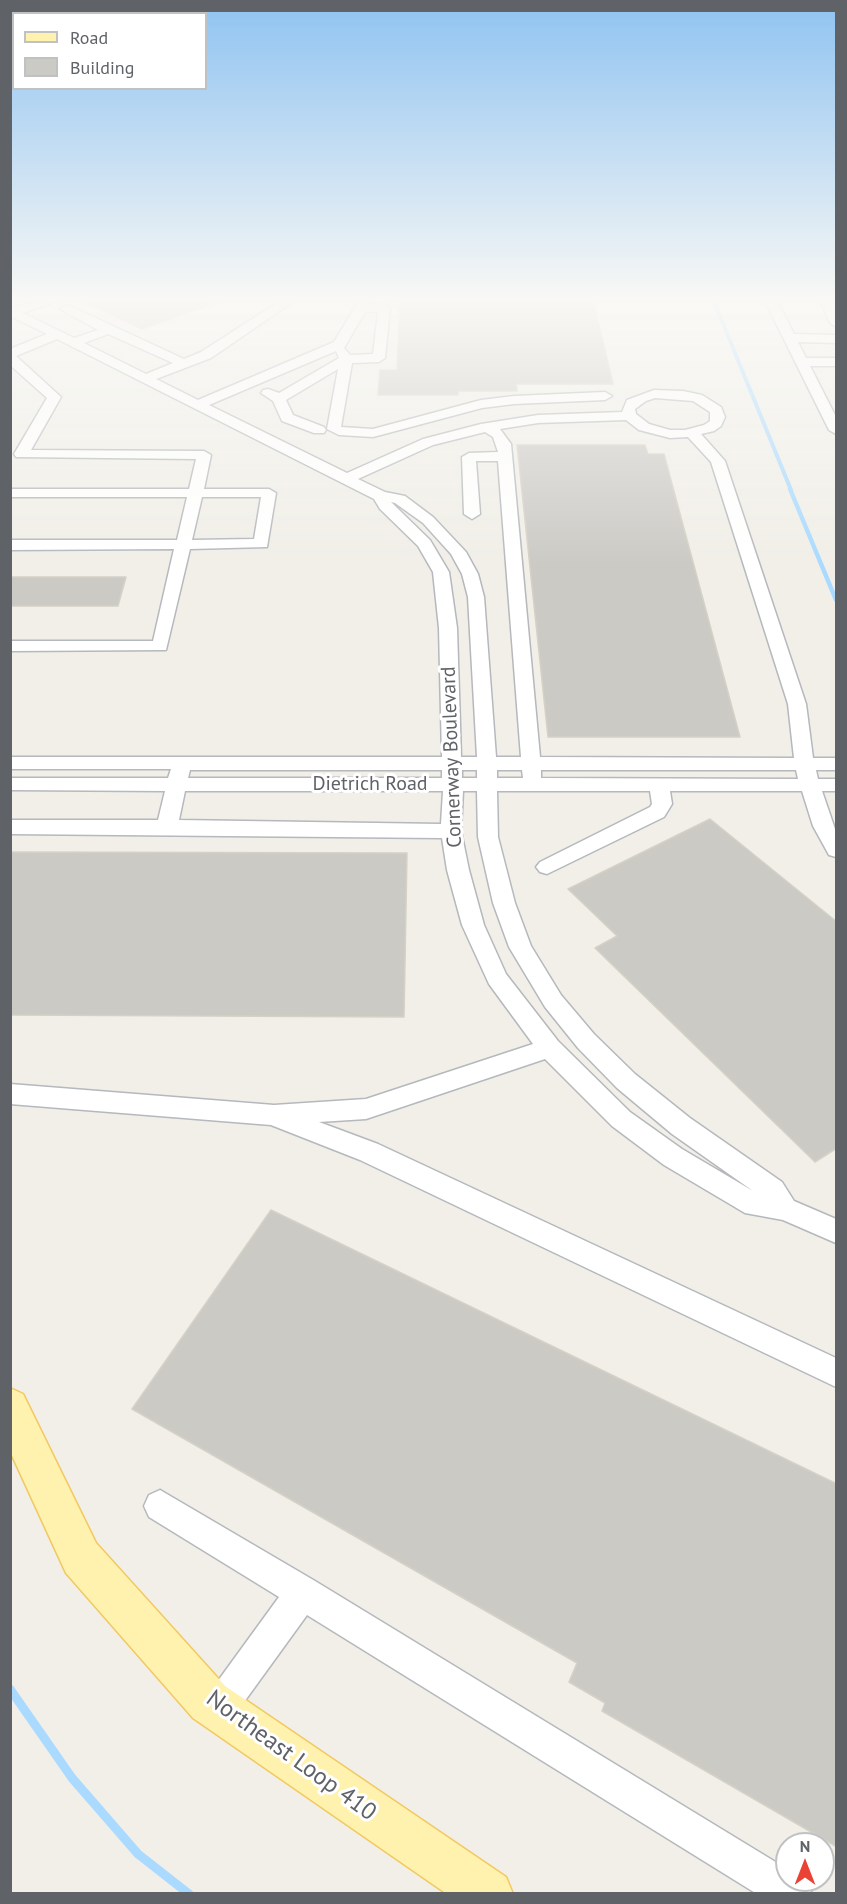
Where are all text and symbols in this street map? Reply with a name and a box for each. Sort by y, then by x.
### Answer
legend [12,12,207,90]
text: Road [70,26,108,49]
text: Building [70,56,134,79]
street label: Cornerway Boulevard [437,666,467,848]
street label: Dietrich Road [312,772,428,796]
street label: Northeast Loop 410 [200,1685,382,1827]
north arrow [775,1832,835,1892]
text: N [800,1836,810,1856]

